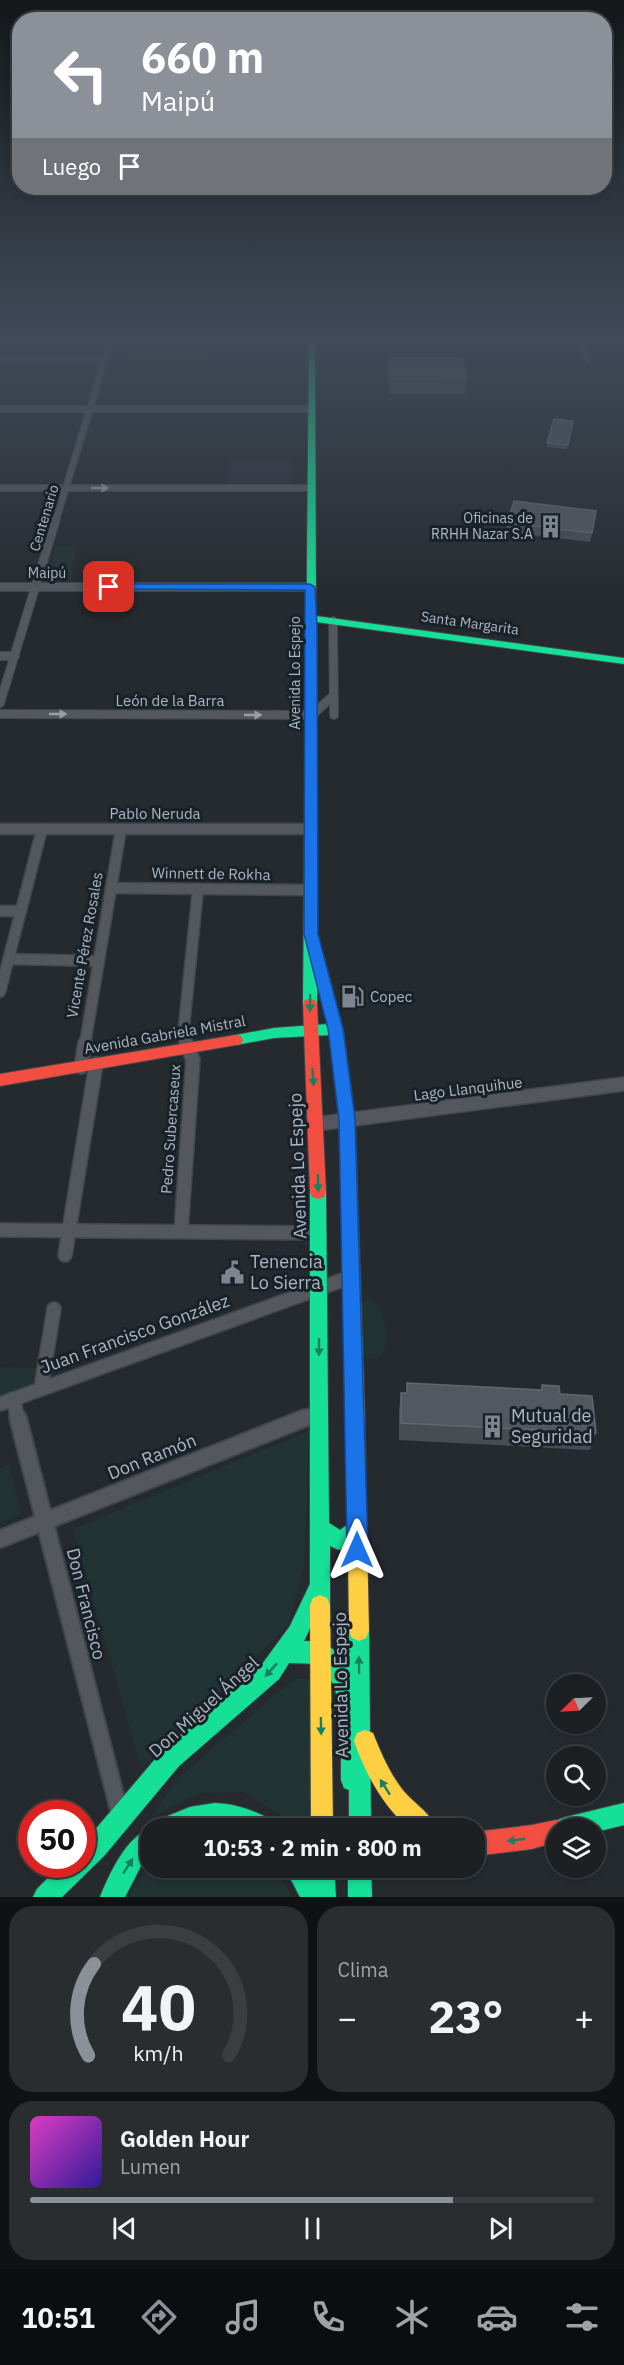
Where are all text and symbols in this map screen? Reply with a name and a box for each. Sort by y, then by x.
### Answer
text: 660 m [141,30,264,85]
icon: left [42,36,120,114]
text: Maipú [141,83,215,118]
icon: arrive [113,150,146,183]
text: Luego [42,152,101,181]
street label: Centenario [25,482,63,554]
one-way arrow [91,483,110,493]
place label: Oficinas de RRHH Nazar S.A [431,509,533,543]
building icon: Oficinas de RRHH Nazar S.A [538,513,564,539]
pin [83,561,134,612]
street label: Maipú [28,564,66,582]
icon: arrive [92,570,125,603]
street label: Santa Margarita [420,607,521,639]
street label: Avenida Lo Espejo [286,616,304,730]
street label: León de la Barra [116,691,224,710]
one-way arrow [49,709,68,719]
one-way arrow [244,710,263,720]
street label: Pablo Neruda [109,804,201,823]
street label: Winnett de Rokha [151,863,271,884]
street label: Vicente Pérez Rosales [62,870,107,1019]
fuel station icon: Copec [339,984,365,1010]
place label: Copec [370,987,413,1006]
one-way arrow [305,994,315,1013]
street label: Avenida Gabriela Mistral [83,1011,247,1058]
street label: Pedro Subercaseux [156,1063,185,1194]
one-way arrow [309,1068,318,1087]
street label: Lago Llanquihue [412,1072,524,1105]
street label: Avenida Lo Espejo [283,1093,312,1239]
one-way arrow [313,1173,323,1192]
place label: Tenencia Lo Sierra [250,1250,323,1294]
public building icon: Tenencia Lo Sierra [219,1259,245,1285]
street label: Juan Francisco González [37,1289,232,1378]
one-way arrow [314,1338,324,1357]
place label: Mutual de Seguridad [511,1404,593,1448]
building icon: Mutual de Seguridad [480,1413,506,1439]
street label: Don Ramón [104,1428,200,1485]
position arrow [325,1518,389,1582]
street label: Don Francisco [62,1546,111,1662]
street label: Avenida Lo Espejo [328,1612,353,1758]
street label: Don Miguel Ángel [144,1651,264,1762]
one-way arrow [355,1656,364,1675]
one-way arrow [265,1662,278,1677]
north arrow [546,1674,606,1734]
map controls [546,1674,606,1878]
one-way arrow [316,1716,326,1735]
button: search [546,1746,606,1806]
one-way arrow [380,1779,391,1795]
speed limit sign: 50 [18,1800,96,1878]
button: layers [546,1818,606,1878]
text: 10:53 · 2 min · 800 m [203,1833,422,1862]
one-way arrow [506,1835,525,1844]
one-way arrow [122,1859,134,1875]
text: Clima [338,1956,389,1983]
text: 40 [121,1966,196,2047]
text: 23° [428,1987,503,2045]
text: − [338,1996,357,2039]
text: + [574,1996,594,2039]
text: km/h [133,2039,183,2067]
text: Golden Hour [120,2124,249,2153]
text: Lumen [120,2153,181,2180]
icon: previous [108,2212,141,2245]
icon: pause [296,2212,329,2245]
icon: next [484,2212,517,2245]
icon: directions [138,2296,180,2338]
icon: music [222,2296,264,2338]
icon: phone [307,2296,349,2338]
icon: climate [391,2296,433,2338]
icon: car [476,2296,518,2338]
icon: filters [561,2296,603,2338]
text: 10:51 [21,2300,95,2335]

